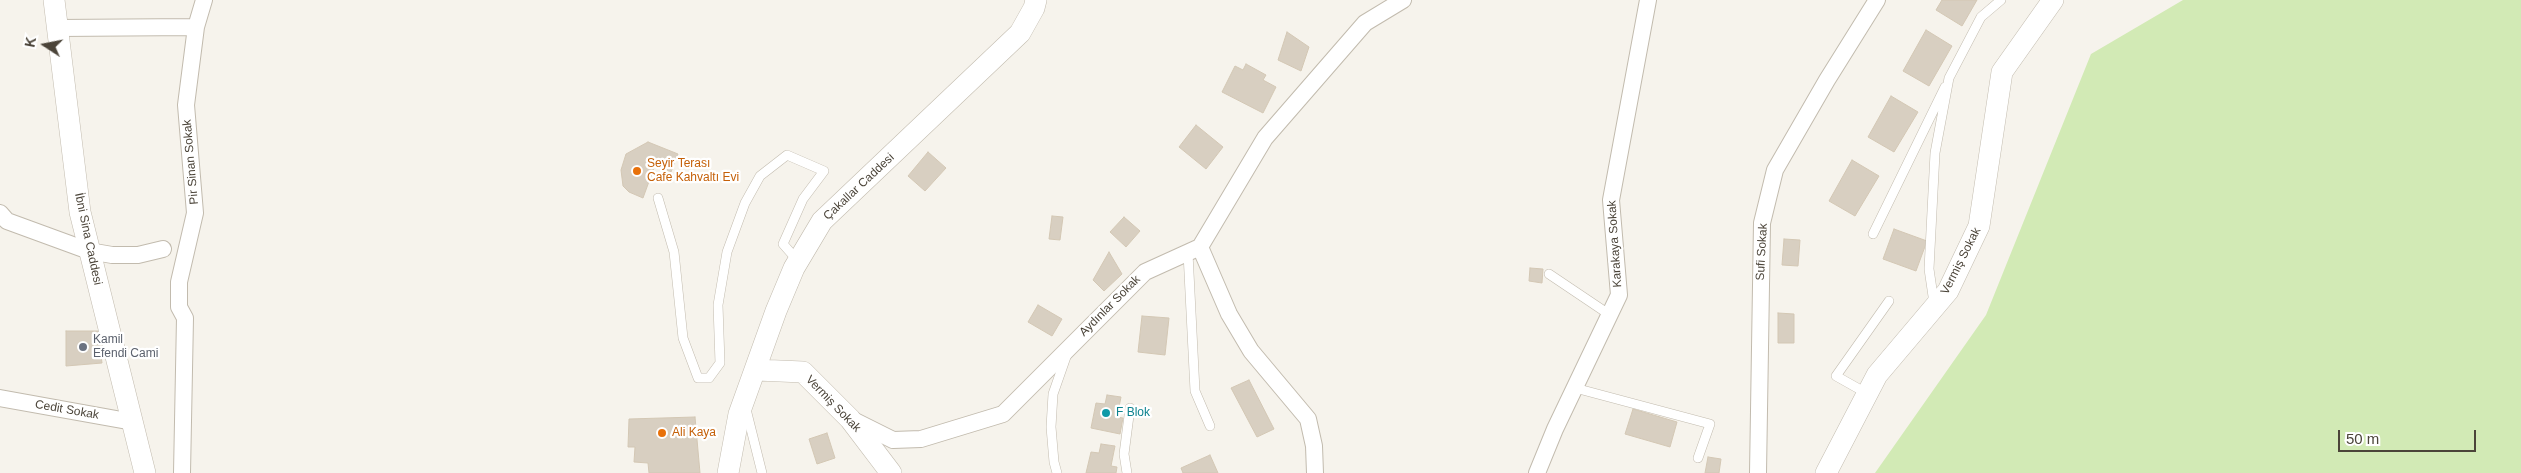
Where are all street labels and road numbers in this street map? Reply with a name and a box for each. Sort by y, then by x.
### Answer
street label: Pir Sinan Sokak [180,119,202,205]
street label: Çakallar Caddesi [821,151,897,223]
street label: İbni Sina Caddesi [71,192,105,286]
street label: Karakaya Sokak [1605,200,1625,288]
street label: Sufi Sokak [1753,223,1771,281]
street label: Vermiş Sokak [1938,225,1984,297]
street label: Aydınlar Sokak [1076,272,1144,340]
street label: Vermiş Sokak [802,373,864,435]
street label: Cedit Sokak [34,397,100,423]

